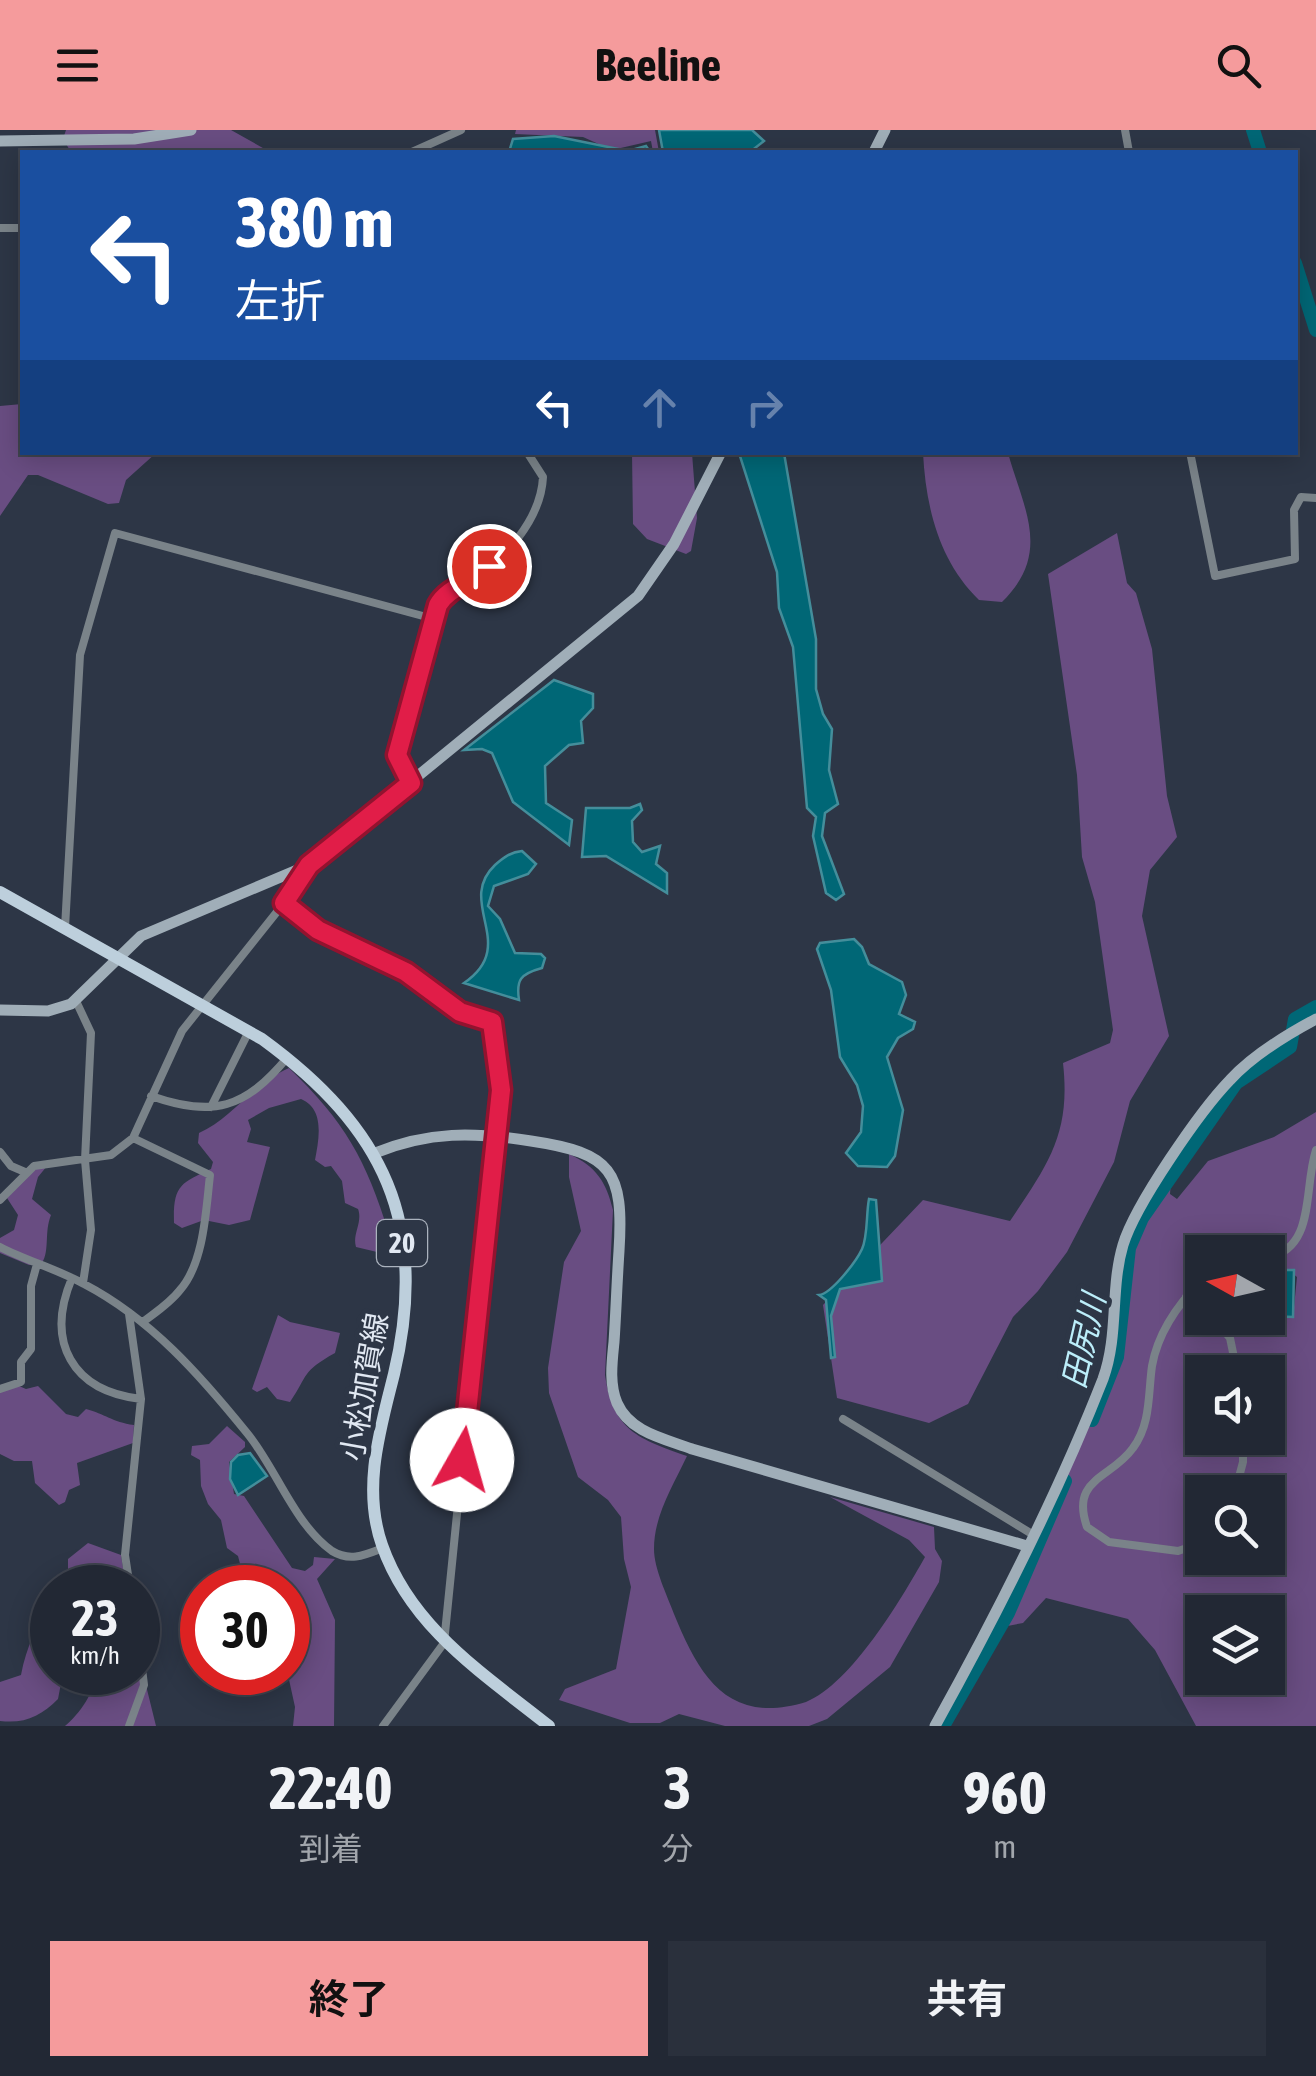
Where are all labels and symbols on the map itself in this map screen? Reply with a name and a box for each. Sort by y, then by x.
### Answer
pin [447,524,532,609]
road number: 20 [377,1220,427,1266]
north arrow [1185,1235,1285,1335]
water label: 田尻川 [1055,1287,1113,1392]
street label: 小松加賀線 [334,1310,394,1464]
position arrow [410,1408,514,1512]
speed limit sign: 30 [180,1565,310,1695]

